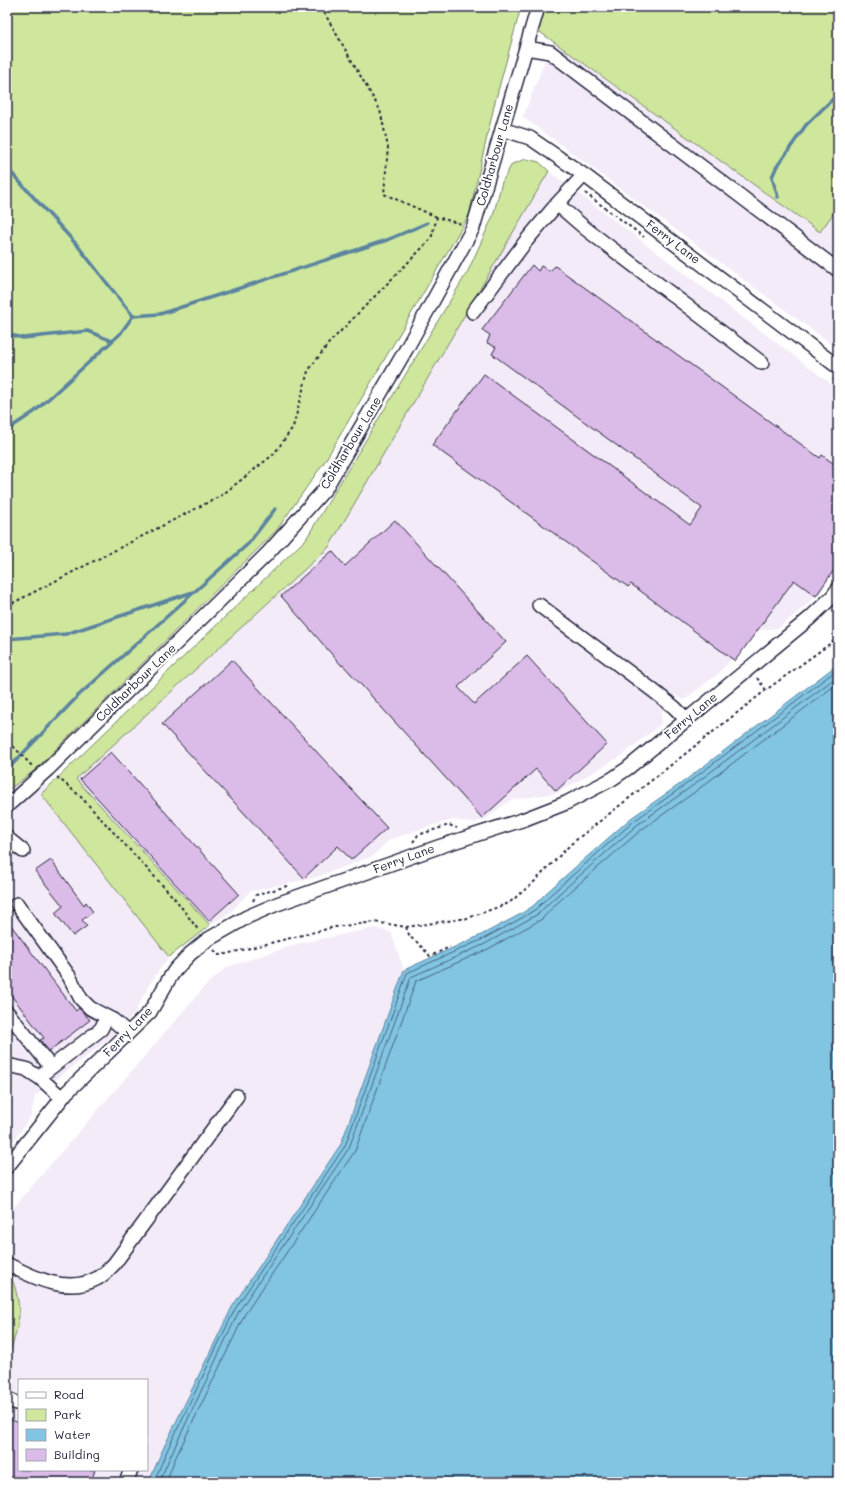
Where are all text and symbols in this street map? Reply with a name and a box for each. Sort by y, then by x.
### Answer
street label: Coldharbour Lane [472,102,516,208]
street label: Ferry Lane [643,216,704,267]
street label: Coldharbour Lane [316,393,384,492]
street label: Coldharbour Lane [92,640,179,725]
street label: Ferry Lane [661,688,720,742]
street label: Ferry Lane [371,840,437,877]
street label: Ferry Lane [99,1003,155,1060]
legend [18,1379,148,1471]
text: Road [54,1386,84,1402]
text: Park [54,1406,81,1422]
text: Water [54,1426,91,1442]
text: Building [54,1446,100,1462]

